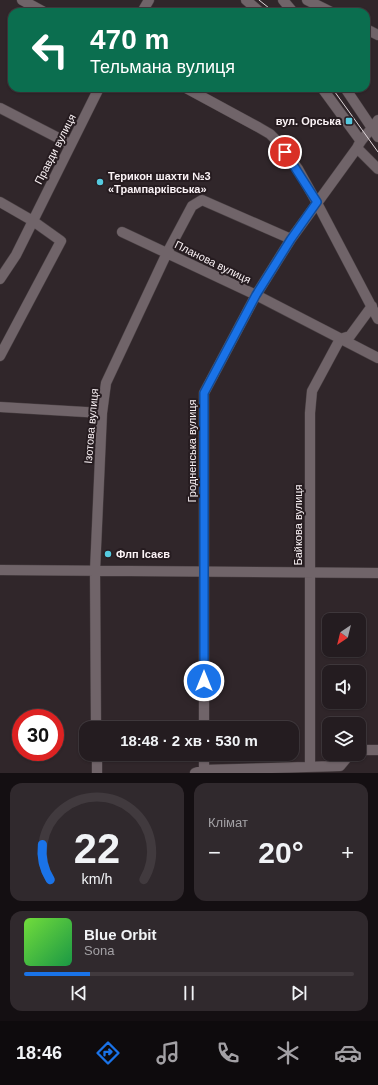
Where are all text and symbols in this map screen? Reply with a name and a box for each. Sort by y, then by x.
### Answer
icon: left [24,24,76,76]
text: 470 m [90,24,169,55]
text: Тельмана вулиця [90,57,235,77]
street label: Правди вулиця [32,112,78,186]
place label: вул. Орська [276,115,342,127]
marker: вул. Орська [344,116,354,126]
pin [268,135,302,169]
icon: arrive [274,141,296,163]
place label: Терикон шахти №3 «Трампарківська» [108,170,211,195]
marker: Терикон шахти №3 «Трампарківська» [95,177,105,187]
street label: Планова вулиця [173,238,253,286]
street label: Ізотова вулиця [82,388,100,464]
street label: Гродненська вулиця [186,399,198,503]
street label: Байкова вулиця [292,484,304,566]
place label: Флп Ісаєв [116,548,170,560]
marker: Флп Ісаєв [103,549,113,559]
north arrow [322,613,366,657]
map controls [322,613,366,761]
position arrow [183,660,225,702]
button: sound [322,665,366,709]
speed limit sign: 30 [12,709,64,761]
button: layers [322,717,366,761]
text: 18:48 · 2 хв · 530 m [120,732,258,749]
text: Клімат [208,815,248,830]
text: 22 [74,825,120,872]
text: 20° [258,836,304,869]
text: − [208,840,221,865]
text: + [341,840,354,865]
text: km/h [82,871,113,887]
text: Blue Orbit [84,926,157,943]
text: Sona [84,943,114,958]
icon: previous [68,982,90,1004]
icon: pause [178,982,200,1004]
icon: next [288,982,310,1004]
icon: directions [94,1039,122,1067]
icon: music [154,1039,182,1067]
icon: phone [214,1039,242,1067]
icon: climate [274,1039,302,1067]
icon: car [334,1039,362,1067]
text: 18:46 [16,1043,62,1063]

